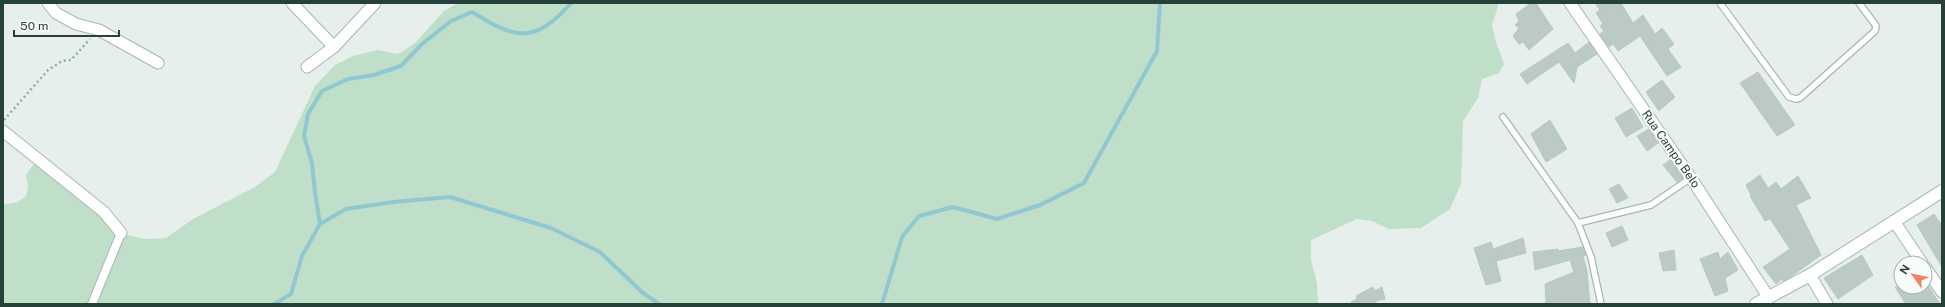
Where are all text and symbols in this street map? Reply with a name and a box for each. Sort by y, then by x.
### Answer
scale bar [14,12,119,38]
text: 50 m [20,19,48,33]
street label: Rua Campo Belo [1639,108,1703,191]
north arrow [1893,255,1933,295]
text: N [1897,263,1912,276]

